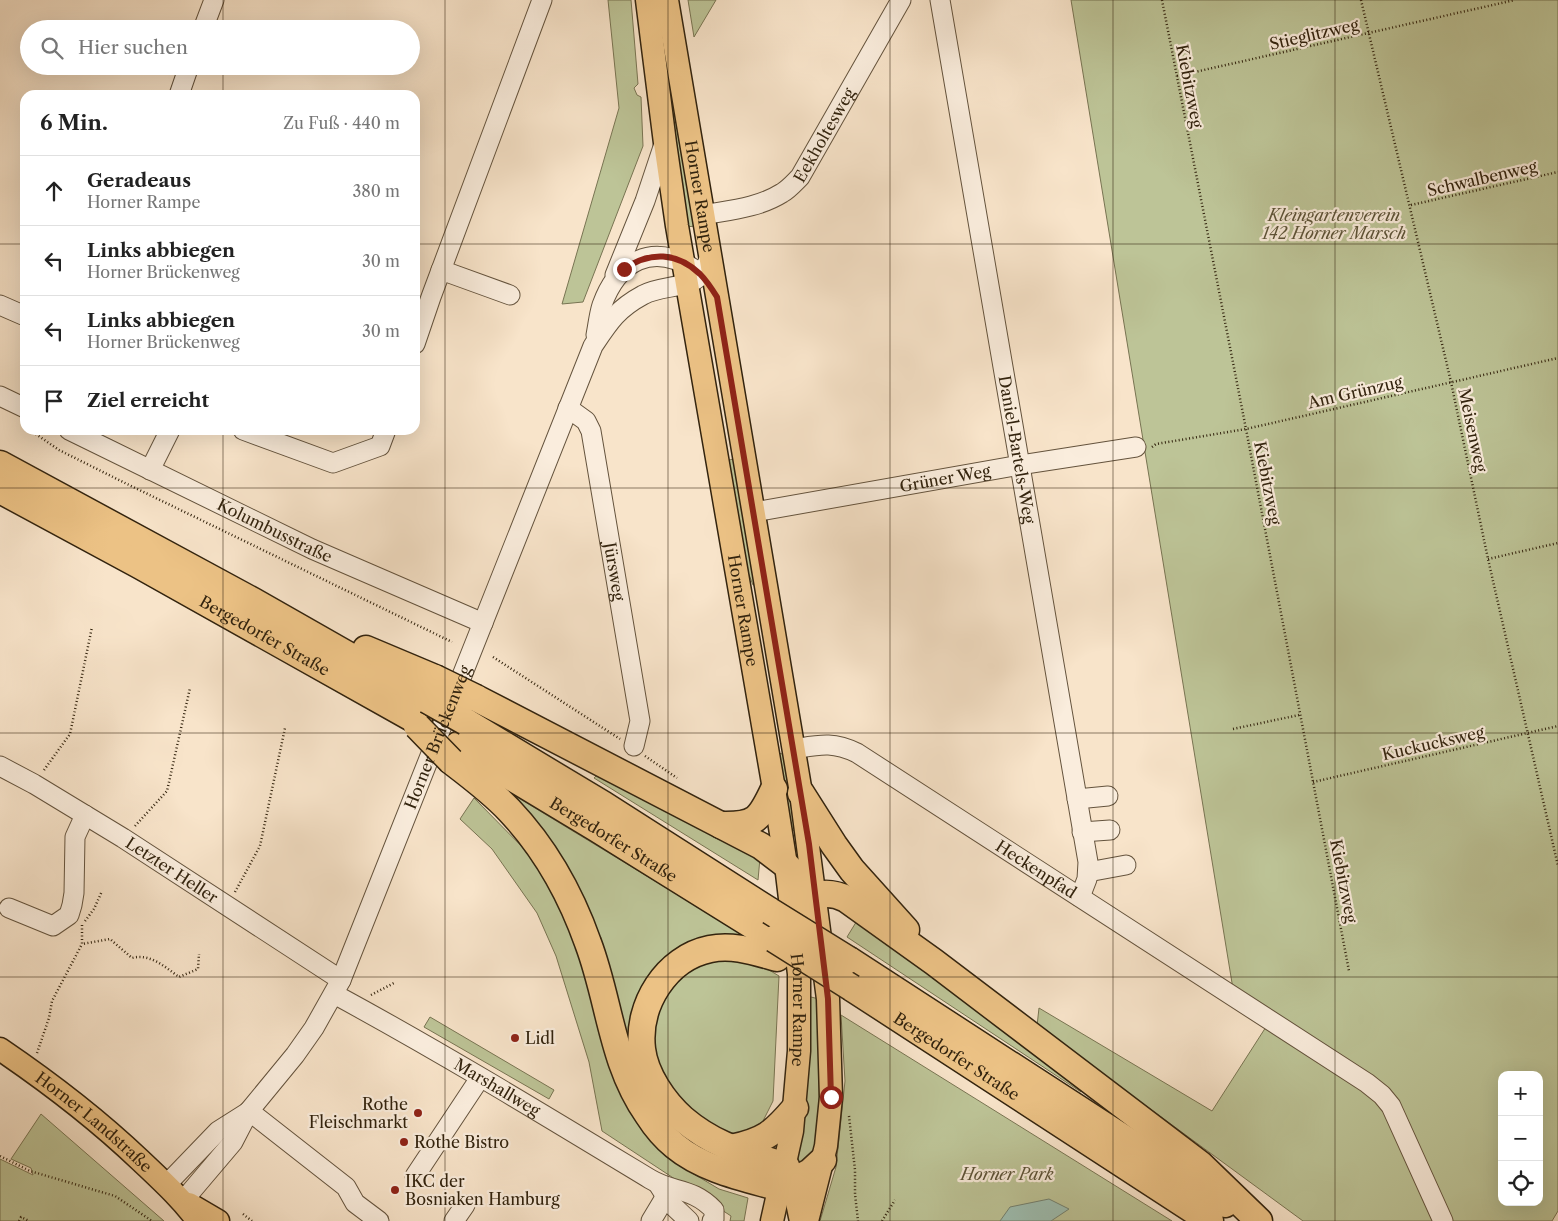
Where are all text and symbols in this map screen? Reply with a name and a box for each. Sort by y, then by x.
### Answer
street label: Stieglitzweg [1267,14,1361,54]
search box [20,20,420,75]
icon: search [38,34,66,62]
text: Hier suchen [78,36,188,59]
street label: Kiebitzweg [1172,42,1208,130]
street label: Eekholtesweg [789,84,859,186]
text: 6 Min. [40,110,108,135]
text: Zu Fuß · 440 m [283,113,400,133]
street label: Horner Rampe [681,139,719,254]
street label: Schwalbenweg [1425,156,1539,200]
text: Geradeaus [87,169,191,192]
icon: ahead [40,177,68,205]
text: 380 m [352,181,400,201]
text: Horner Rampe [87,192,200,212]
park label: Kleingartenverein 142 Horner Marsch [1261,205,1406,243]
text: Links abbiegen [87,239,235,262]
icon: left [40,247,68,275]
text: 30 m [362,251,400,271]
route end [613,258,636,281]
text: Horner Brückenweg [87,262,240,282]
text: Links abbiegen [87,309,235,332]
icon: left [40,317,68,345]
text: 30 m [362,321,400,341]
text: Horner Brückenweg [87,332,240,352]
street label: Am Grünzug [1305,371,1405,413]
street label: Daniel-Bartels-Weg [995,374,1040,526]
street label: Meisenweg [1454,386,1492,474]
icon: arrive [40,387,68,415]
text: Ziel erreicht [87,389,209,412]
street label: Kiebitzweg [1250,439,1286,527]
street label: Grüner Weg [898,460,993,496]
street label: Kolumbusstraße [214,494,335,567]
street label: Jürsweg [599,538,630,603]
street label: Horner Rampe [724,553,763,668]
street label: Bergedorfer Straße [196,591,333,680]
street label: Horner Brückenweg [400,662,475,812]
street label: Kuckucksweg [1380,721,1487,765]
street label: Bergedorfer Straße [546,793,681,886]
street label: Letzter Heller [122,833,222,907]
street label: Heckenpfad [992,836,1081,903]
street label: Kiebitzweg [1326,837,1362,925]
street label: Horner Rampe [787,952,809,1068]
street label: Bergedorfer Straße [890,1008,1023,1104]
place label: Lidl [525,1028,555,1048]
marker: Lidl [509,1032,521,1044]
street label: Marshallweg [451,1054,544,1121]
street label: Horner Landstraße [32,1067,157,1176]
map controls [1498,1071,1543,1206]
button: + [1498,1071,1543,1116]
route start [820,1086,843,1109]
place label: Rothe Fleischmarkt [309,1094,408,1132]
marker: Rothe Fleischmarkt [412,1107,424,1119]
button: − [1498,1116,1543,1161]
place label: Rothe Bistro [414,1132,509,1152]
marker: Rothe Bistro [398,1136,410,1148]
button: locate [1498,1161,1543,1206]
park label: Horner Park [959,1164,1054,1184]
place label: IKC der Bosniaken Hamburg [405,1171,560,1209]
marker: IKC der Bosniaken Hamburg [389,1184,401,1196]

